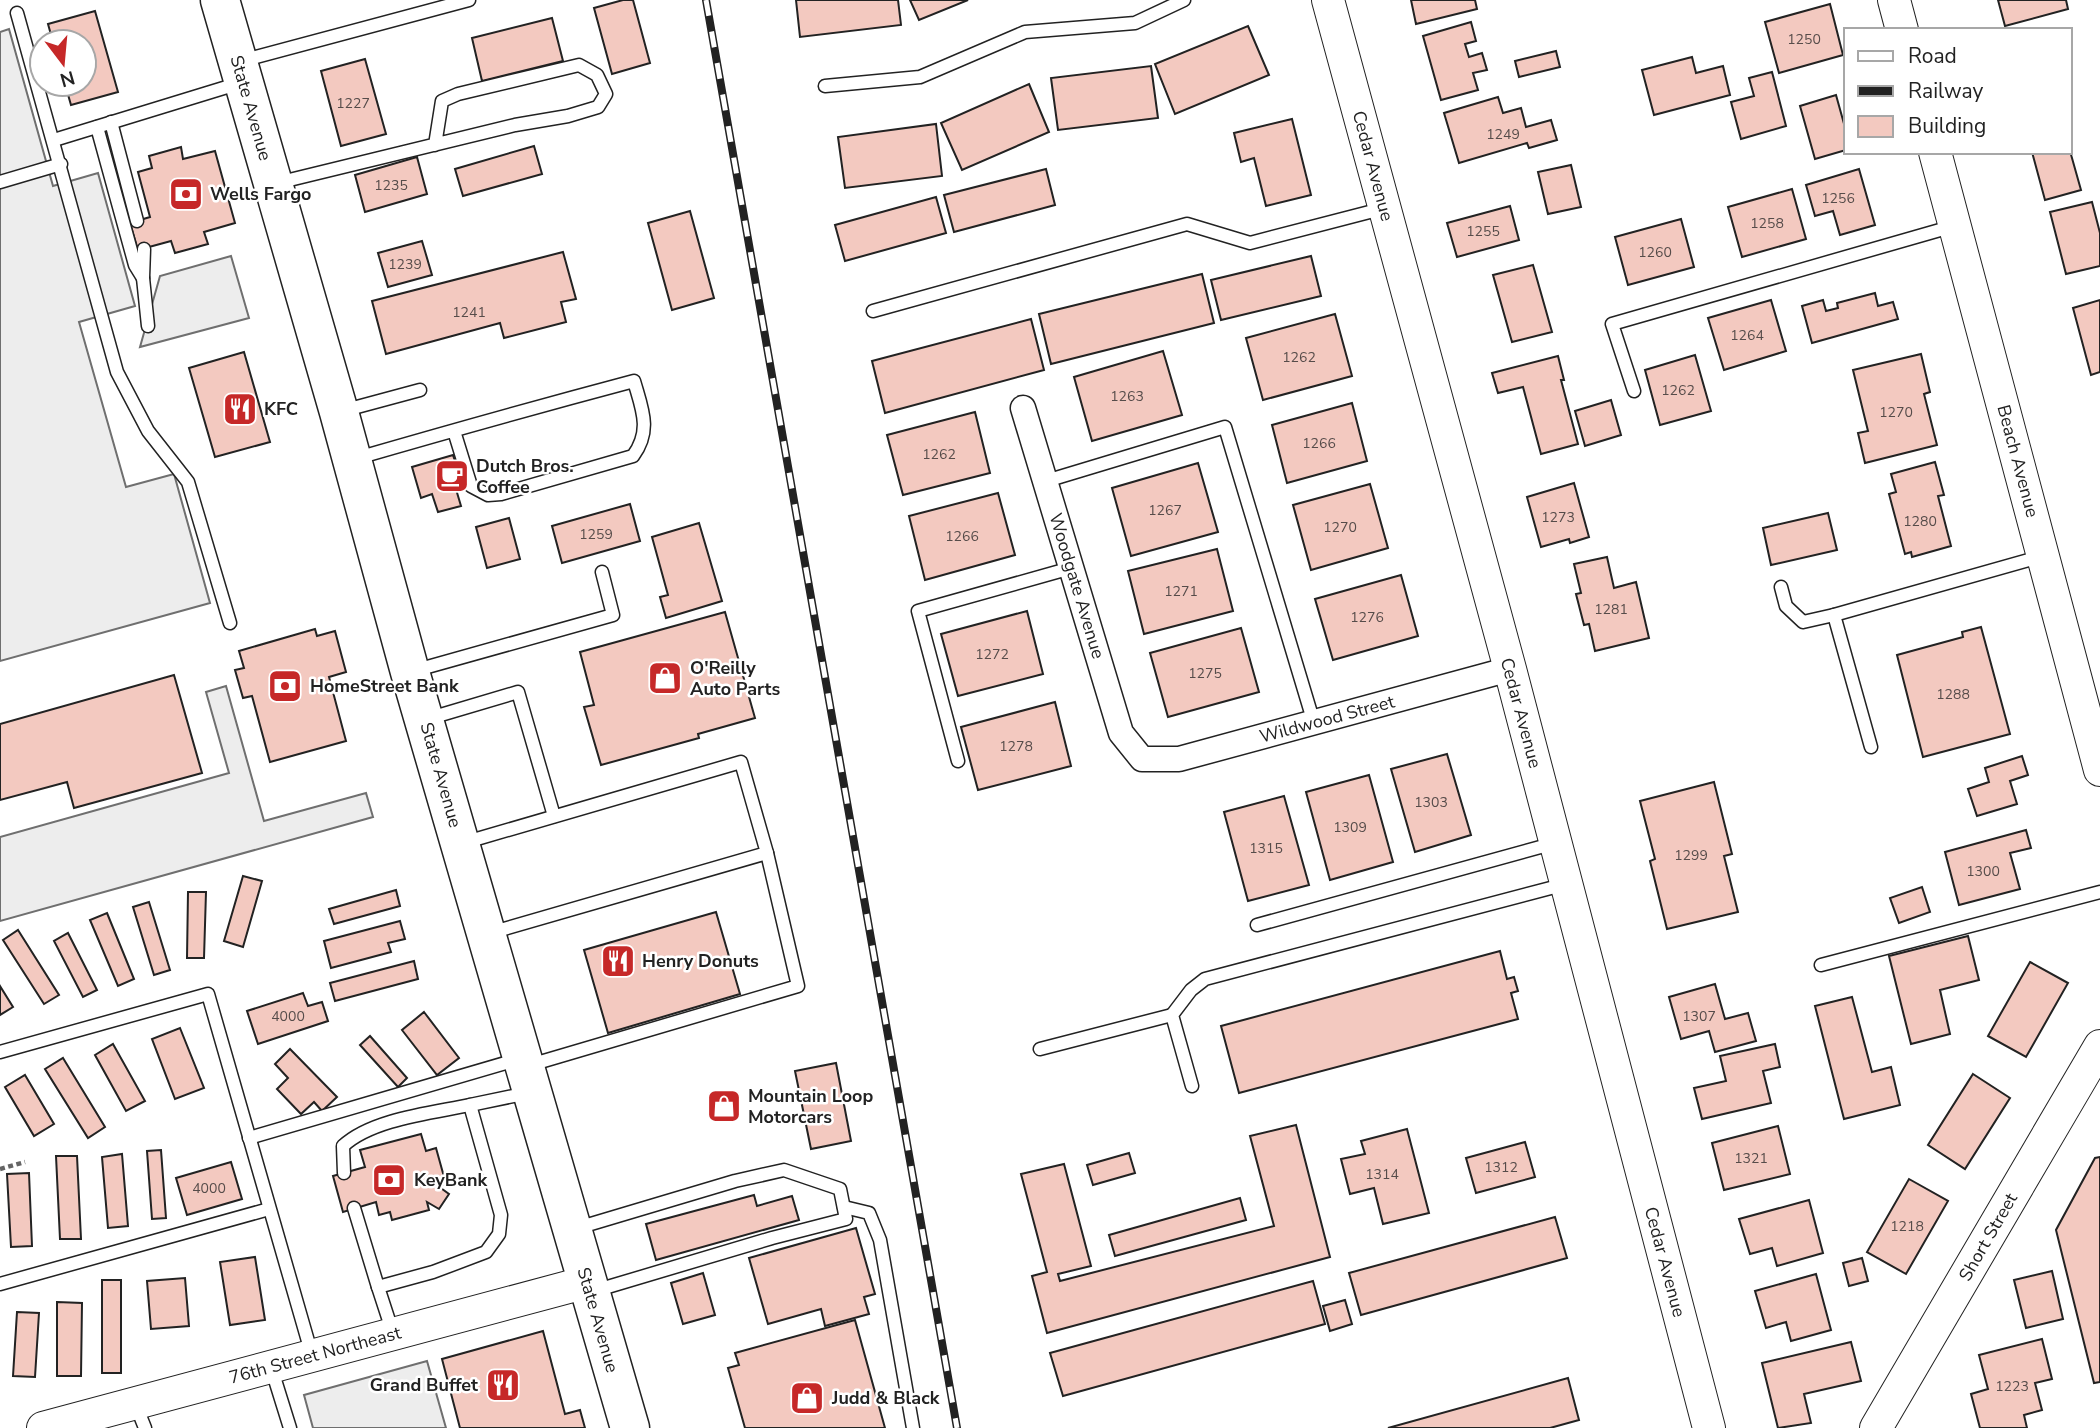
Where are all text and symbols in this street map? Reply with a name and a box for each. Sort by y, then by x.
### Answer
north arrow [28,28,98,98]
legend [1844,28,2072,154]
house number: 1250 [1787,30,1821,49]
text: Road [1908,42,1957,70]
street label: State Avenue [225,53,277,163]
text: N [57,64,78,93]
text: Railway [1908,77,1983,105]
house number: 1227 [336,94,370,113]
street label: Cedar Avenue [1347,108,1399,224]
text: Building [1908,112,1986,140]
house number: 1249 [1486,125,1520,144]
bank icon: Wells Fargo [167,175,205,213]
house number: 1235 [374,176,408,195]
place label: Wells Fargo [210,182,311,206]
house number: 1256 [1821,189,1855,208]
house number: 1258 [1750,214,1784,233]
house number: 1255 [1466,222,1500,241]
house number: 1260 [1638,243,1672,262]
house number: 1239 [388,255,422,274]
house number: 1241 [452,303,486,322]
house number: 1264 [1730,326,1764,345]
house number: 1262 [1282,348,1316,367]
house number: 1262 [1661,381,1695,400]
house number: 1263 [1110,387,1144,406]
restaurant icon: KFC [221,390,259,428]
place label: KFC [264,397,298,421]
street label: Beach Avenue [1991,402,2045,520]
house number: 1270 [1879,403,1913,422]
house number: 1266 [1302,434,1336,453]
house number: 1262 [922,445,956,464]
place label: Dutch Bros. Coffee [476,454,574,499]
cafe icon: Dutch Bros. Coffee [433,457,471,495]
house number: 1267 [1148,501,1182,520]
house number: 1273 [1541,508,1575,527]
street label: Woodgate Avenue [1043,510,1111,662]
house number: 1280 [1903,512,1937,531]
house number: 1270 [1323,518,1357,537]
house number: 1259 [579,525,613,544]
house number: 1266 [945,527,979,546]
house number: 1271 [1164,582,1198,601]
house number: 1281 [1594,600,1628,619]
house number: 1276 [1350,608,1384,627]
house number: 1272 [975,645,1009,664]
street label: Cedar Avenue [1495,655,1547,771]
place label: O'Reilly Auto Parts [690,656,781,701]
shop icon: O'Reilly Auto Parts [646,659,684,697]
house number: 1275 [1188,664,1222,683]
bank icon: HomeStreet Bank [266,667,304,705]
place label: HomeStreet Bank [310,674,459,698]
house number: 1288 [1936,685,1970,704]
street label: Wildwood Street [1257,689,1398,749]
street label: State Avenue [415,720,467,830]
house number: 1278 [999,737,1033,756]
house number: 1303 [1414,793,1448,812]
house number: 1309 [1333,818,1367,837]
house number: 1315 [1249,839,1283,858]
house number: 1299 [1674,846,1708,865]
house number: 1300 [1966,862,2000,881]
restaurant icon: Henry Donuts [599,942,637,980]
place label: Henry Donuts [642,949,759,973]
house number: 4000 [271,1007,305,1026]
house number: 1307 [1682,1007,1716,1026]
place label: Mountain Loop Motorcars [748,1084,873,1129]
shop icon: Mountain Loop Motorcars [705,1087,743,1125]
house number: 1321 [1734,1149,1768,1168]
house number: 1312 [1484,1158,1518,1177]
bank icon: KeyBank [370,1161,408,1199]
house number: 1314 [1365,1165,1399,1184]
place label: KeyBank [414,1168,488,1192]
house number: 4000 [192,1179,226,1198]
street label: Short Street [1953,1188,2023,1286]
street label: Cedar Avenue [1639,1204,1691,1320]
house number: 1218 [1890,1217,1924,1236]
street label: State Avenue [572,1265,624,1375]
street label: 76th Street Northeast [226,1320,404,1390]
restaurant icon: Grand Buffet [484,1366,522,1404]
place label: Grand Buffet [370,1373,478,1397]
house number: 1223 [1995,1377,2029,1396]
shop icon: Judd & Black [788,1379,826,1417]
place label: Judd & Black [831,1386,940,1410]

